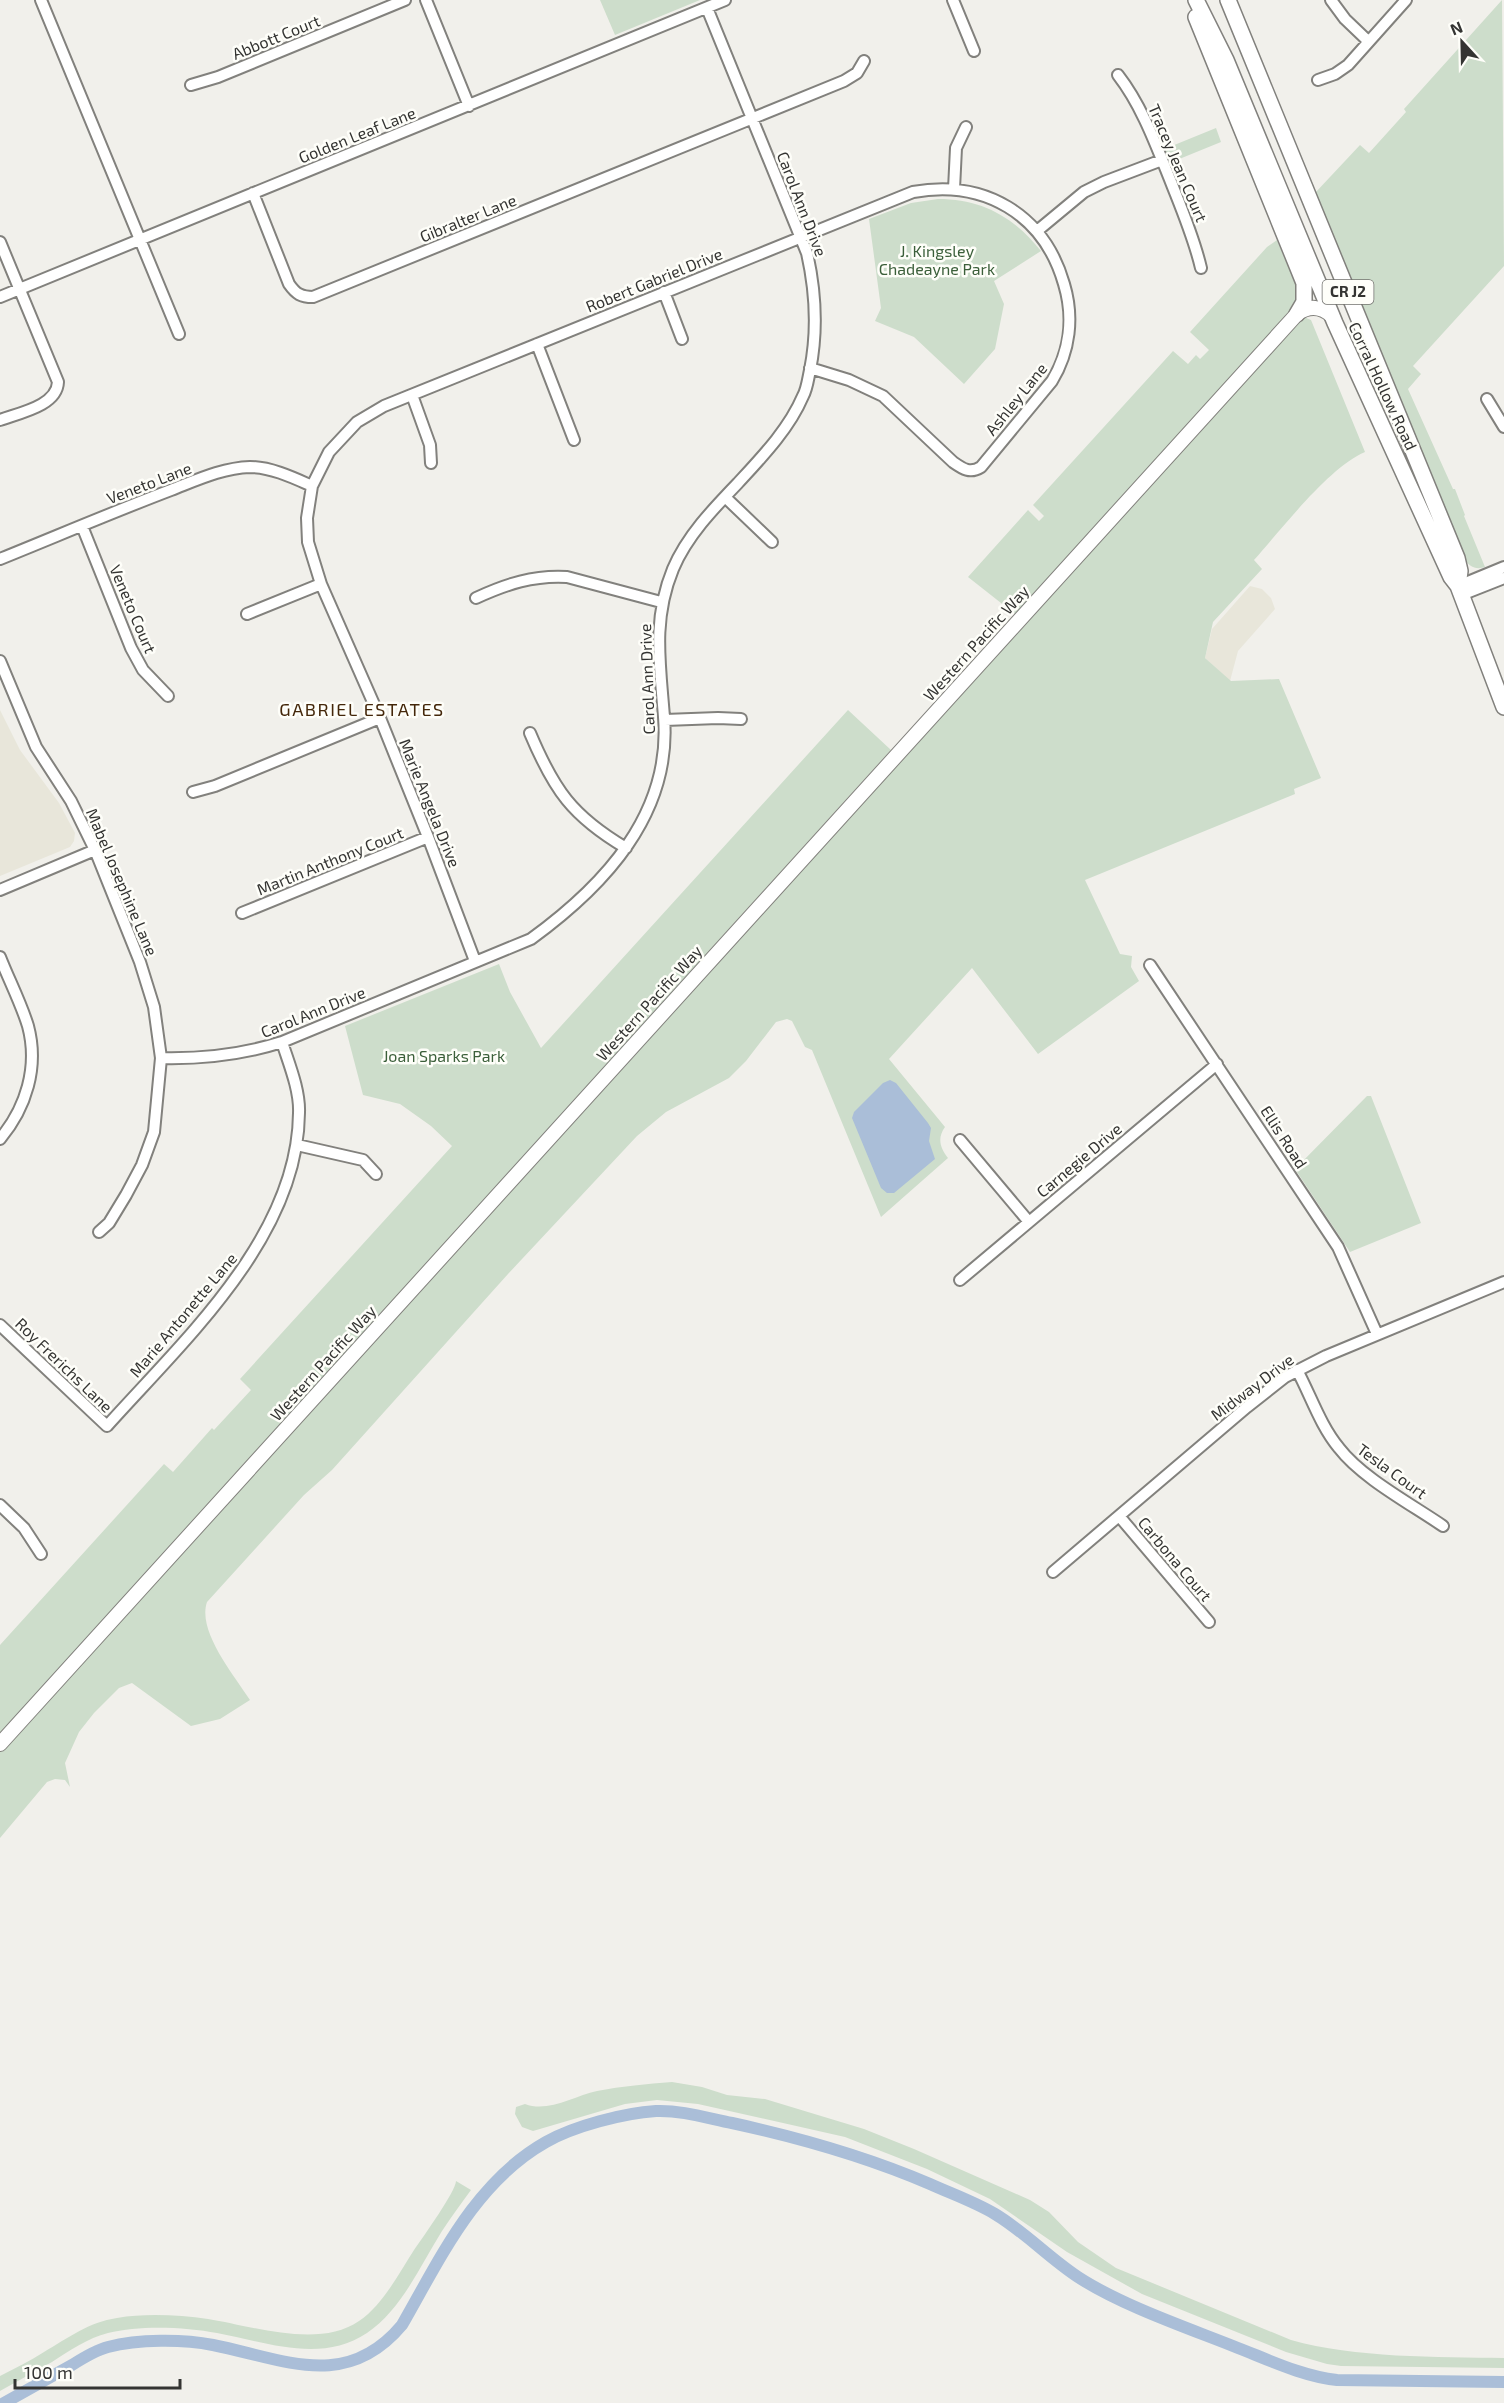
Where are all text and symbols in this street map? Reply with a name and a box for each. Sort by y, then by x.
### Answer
street label: Abbott Court [229,10,322,63]
north arrow [1432,12,1492,72]
text: N [1447,17,1465,39]
street label: Tracey Jean Court [1145,101,1212,225]
street label: Golden Leaf Lane [296,102,418,167]
street label: Carol Ann Drive [774,149,831,259]
street label: Gibralter Lane [417,190,519,245]
park label: J. Kingsley Chadeayne Park [879,241,995,278]
street label: Robert Gabriel Drive [583,243,725,316]
road number: CR J2 [1322,280,1374,304]
street label: Corral Hollow Road [1345,319,1422,453]
street label: Ashley Lane [981,359,1050,439]
street label: Veneto Lane [104,458,194,507]
street label: Veneto Court [106,562,161,656]
street label: Western Pacific Way [919,581,1033,704]
street label: Carol Ann Drive [635,623,658,735]
district label: GABRIEL ESTATES [279,698,445,720]
street label: Marie Angela Drive [396,736,465,870]
street label: Mabel Josephine Lane [83,805,162,958]
street label: Martin Anthony Court [254,822,406,899]
street label: Western Pacific Way [592,941,706,1064]
street label: Carol Ann Drive [258,982,368,1041]
park label: Joan Sparks Park [383,1046,505,1065]
street label: Ellis Road [1257,1102,1312,1172]
street label: Carnegie Drive [1032,1119,1125,1201]
street label: Marie Antonette Lane [125,1249,240,1381]
street label: Western Pacific Way [266,1301,380,1424]
street label: Roy Frerichs Lane [12,1313,117,1416]
street label: Midway Drive [1207,1349,1297,1424]
street label: Tesla Court [1354,1439,1431,1502]
street label: Carbona Court [1135,1513,1216,1605]
scale bar [15,2352,180,2390]
text: 100 m [24,2361,73,2383]

